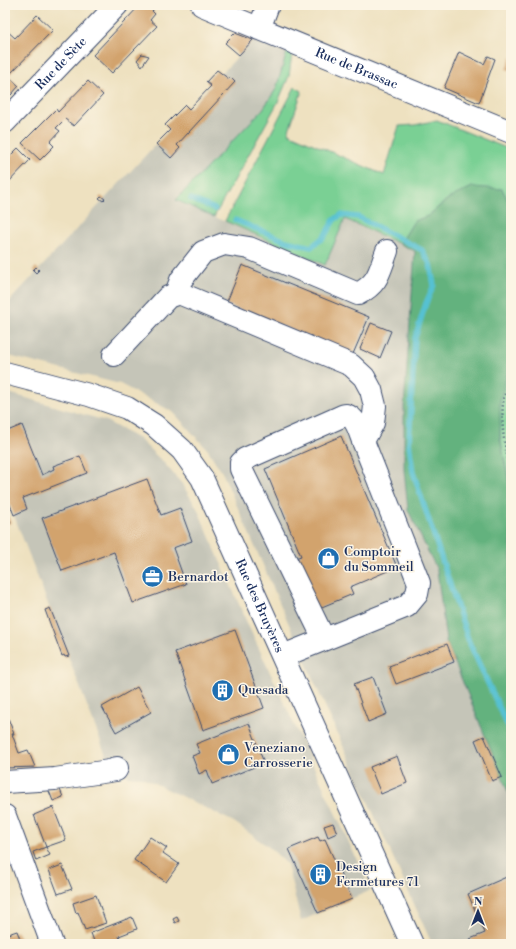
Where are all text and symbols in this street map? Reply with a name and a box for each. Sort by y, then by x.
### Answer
street label: Rue de Sète [32,33,90,93]
street label: Rue de Brassac [313,44,401,93]
place label: Comptoir du Sommeil [344,544,414,575]
shop icon: Comptoir du Sommeil [316,546,342,572]
street label: Rue des Bruyères [232,556,288,655]
office icon: Bernardot [140,564,166,590]
place label: Bernardot [167,569,229,585]
building icon: Quesada [210,677,236,703]
place label: Quesada [238,682,289,698]
place label: Veneziano Carrosserie [243,740,313,771]
shop icon: Veneziano Carrosserie [215,742,241,768]
place label: Design Fermetures 71 [336,859,420,890]
building icon: Design Fermetures 71 [307,861,333,887]
north arrow [458,891,498,931]
text: N [474,895,483,909]

